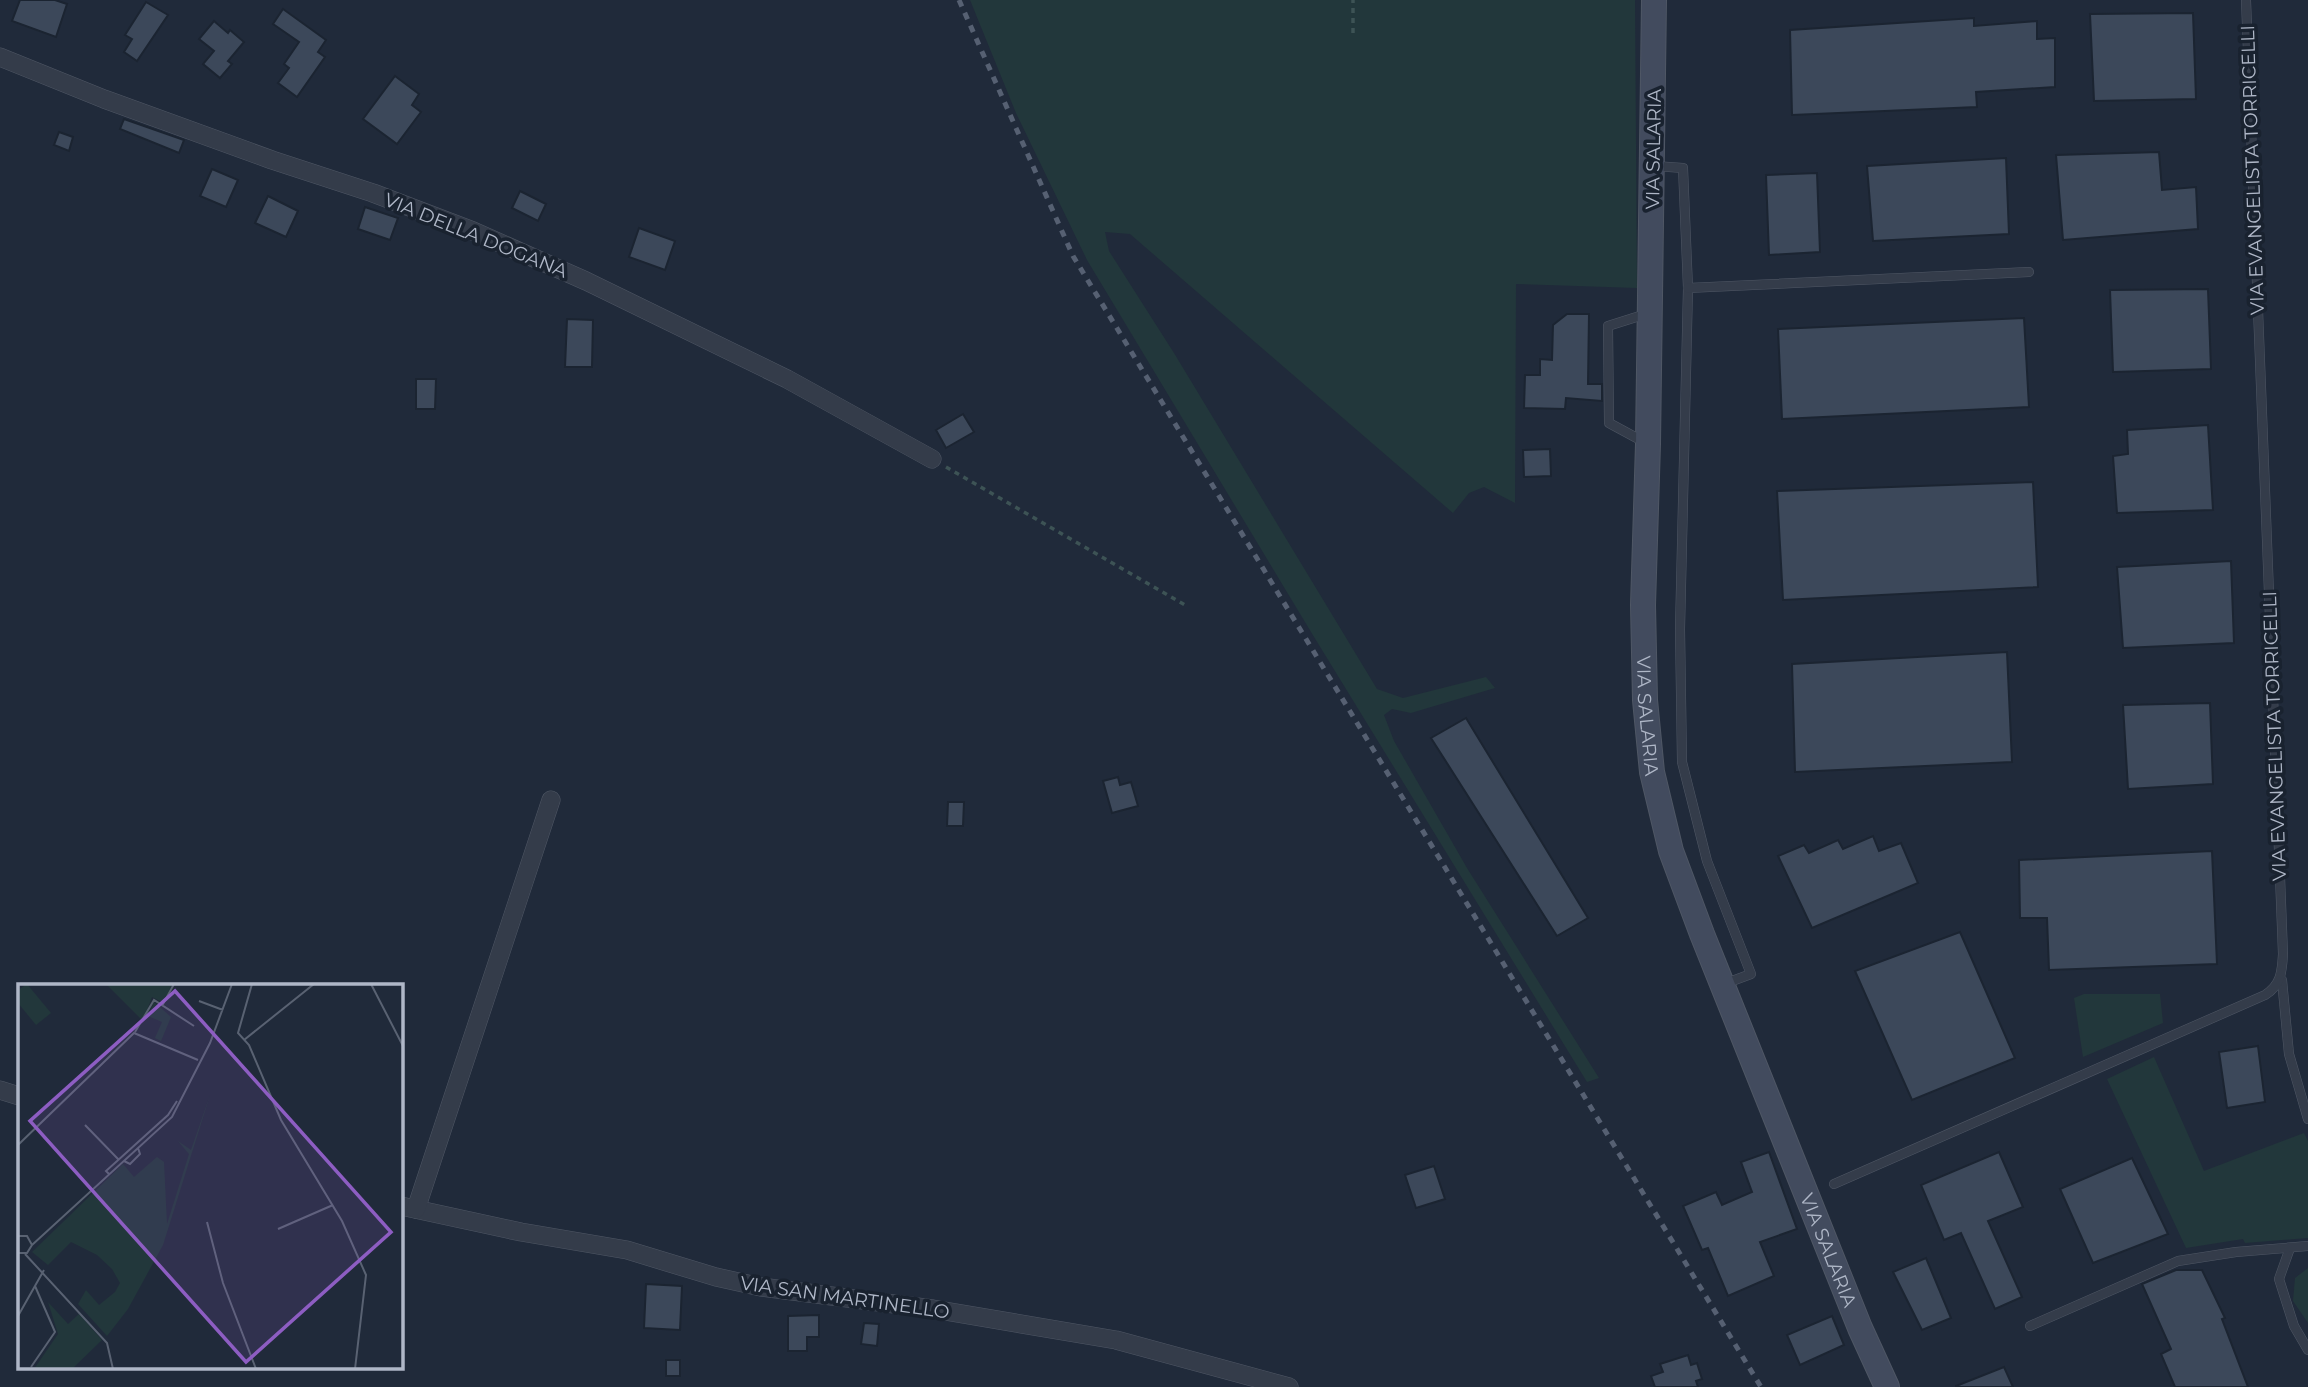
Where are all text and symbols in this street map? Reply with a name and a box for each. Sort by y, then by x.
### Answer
street label: VIA EVANGELISTA TORRICELLI [2236,25,2269,315]
street label: VIA SALARIA [1641,88,1666,209]
street label: VIA DELLA DOGANA [381,188,571,283]
street label: VIA EVANGELISTA TORRICELLI [2258,591,2291,881]
street label: VIA SALARIA [1632,655,1663,777]
inset map [18,984,402,1370]
street label: VIA SALARIA [1795,1190,1862,1311]
street label: VIA SAN MARTINELLO [739,1271,951,1324]

